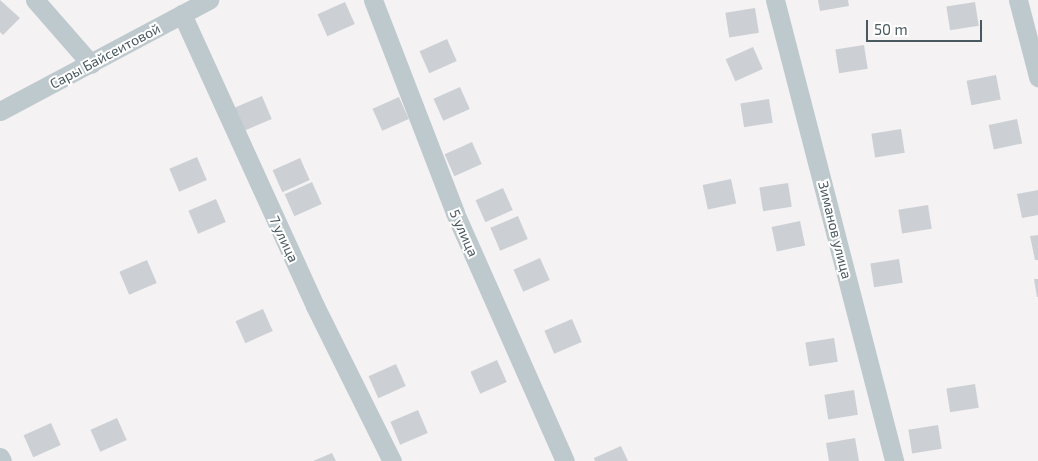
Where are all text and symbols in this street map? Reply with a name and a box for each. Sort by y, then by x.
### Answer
scale bar [868,10,984,42]
street label: Сары Байсеитовой [47,20,163,92]
text: 50 m [874,20,908,38]
street label: Зиманов улица [815,179,855,281]
street label: 5 улица [446,207,482,259]
street label: 7 улица [266,213,302,265]

